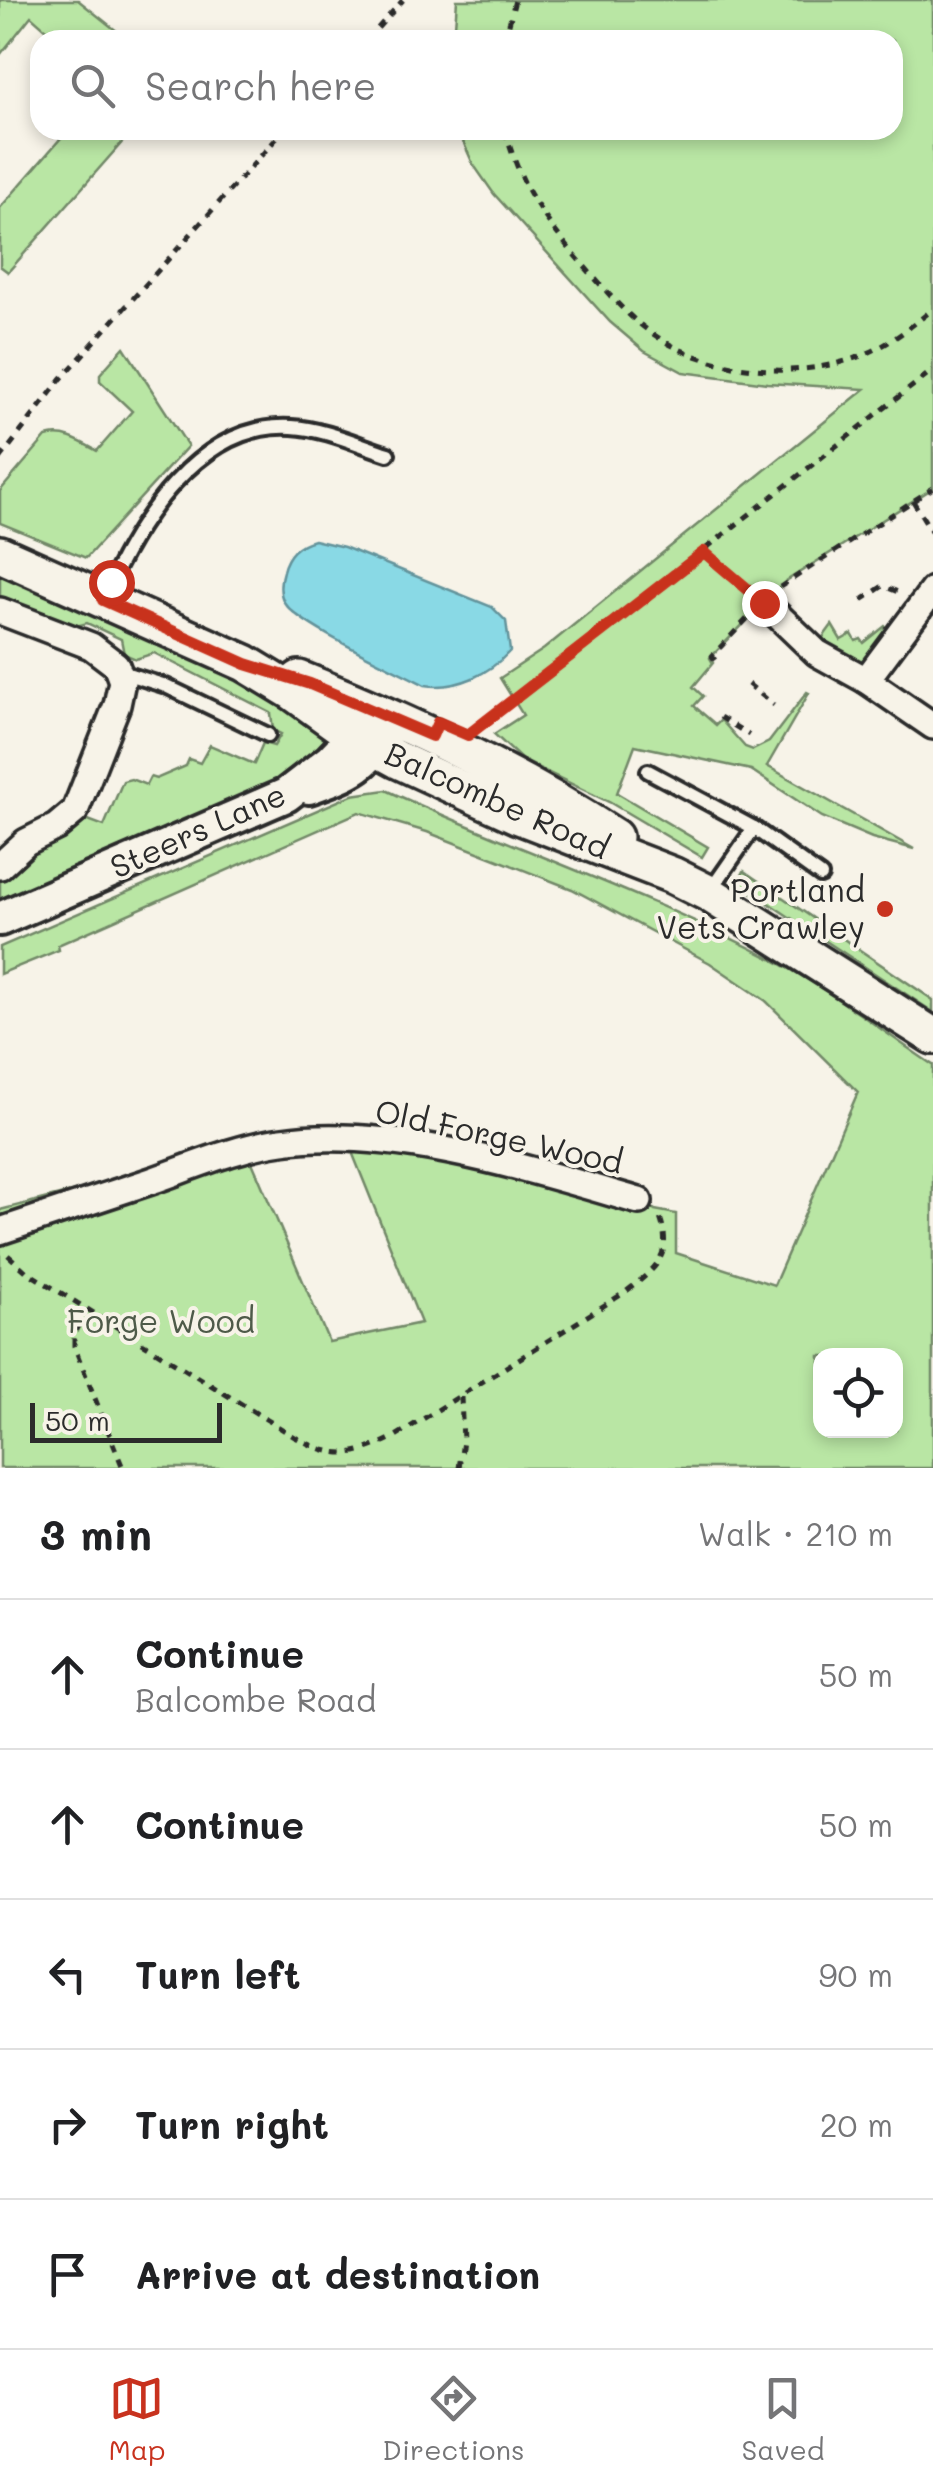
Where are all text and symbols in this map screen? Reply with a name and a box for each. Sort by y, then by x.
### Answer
search box [30,30,903,140]
icon: search [65,58,120,113]
text: Search here [145,60,376,110]
route start [89,560,135,606]
route end [742,581,788,627]
street label: Balcombe Road [379,731,617,867]
street label: Steers Lane [103,772,292,887]
place label: Portland Vets Crawley [657,868,865,948]
marker: Portland Vets Crawley [874,898,896,920]
street label: Old Forge Wood [372,1088,627,1182]
park label: Forge Wood [67,1299,255,1341]
map controls [813,1348,903,1438]
button: locate [813,1348,903,1438]
scale bar [30,1398,222,1442]
text: 50 m [45,1402,110,1438]
text: 3 min [40,1506,152,1561]
text: Walk · 210 m [698,1512,893,1554]
text: Continue [135,1628,304,1678]
icon: ahead [40,1647,95,1702]
text: 50 m [819,1653,893,1695]
text: Balcombe Road [135,1678,376,1720]
icon: ahead [40,1797,95,1852]
text: Continue [135,1799,304,1849]
text: 50 m [819,1803,893,1845]
icon: left [40,1947,95,2002]
text: Turn left [135,1949,301,1999]
text: 90 m [819,1953,893,1995]
icon: right [40,2097,95,2152]
text: Turn right [135,2099,329,2149]
text: 20 m [820,2103,893,2145]
icon: arrive [40,2247,95,2302]
text: Arrive at destination [135,2249,540,2299]
tab: Map [108,2371,165,2467]
tab: Directions [382,2371,525,2467]
tab: Saved [741,2371,825,2467]

